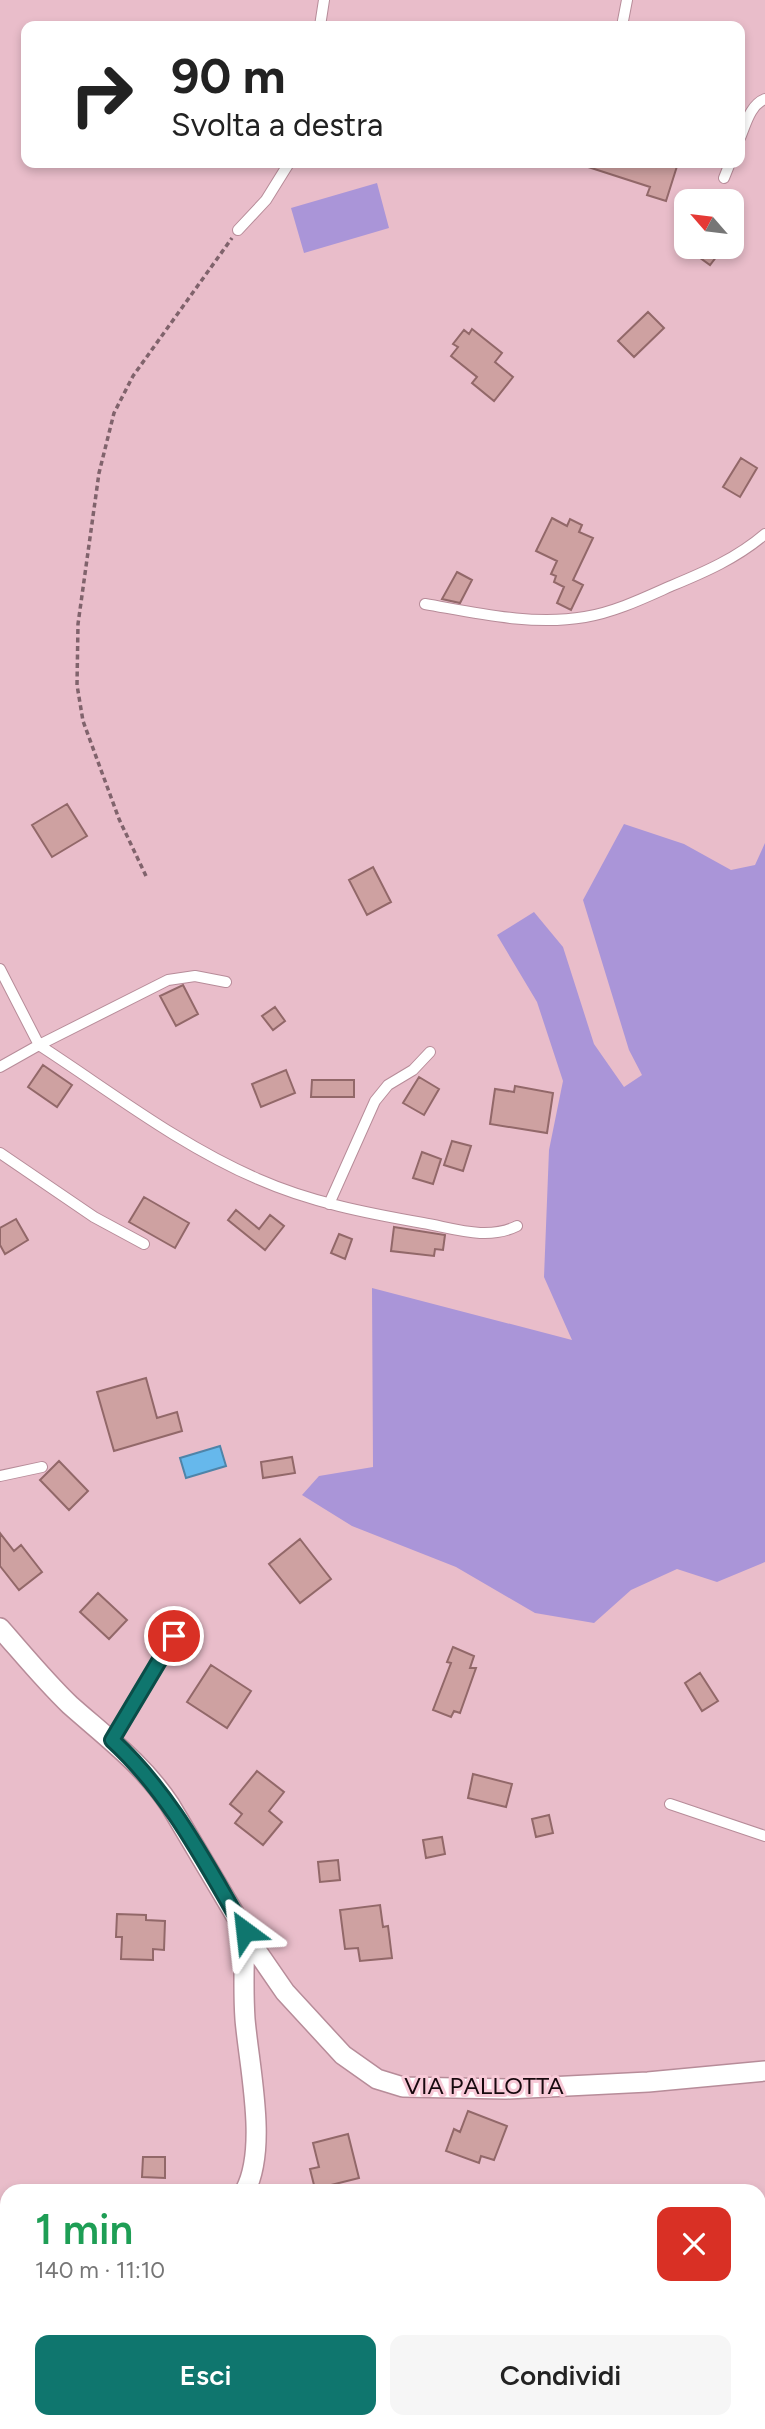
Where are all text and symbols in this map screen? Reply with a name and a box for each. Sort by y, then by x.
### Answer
text: 90 m [171,46,286,105]
icon: right [56,49,147,140]
text: Svolta a destra [171,106,383,144]
north arrow [674,189,744,259]
map controls [674,189,744,259]
pin [144,1606,204,1666]
icon: arrive [155,1617,193,1655]
position arrow [208,1894,282,1968]
street label: VIA PALLOTTA [404,2071,564,2100]
text: 1 min [35,2204,133,2255]
button: close [657,2207,731,2281]
text: 140 m · 11:10 [35,2256,165,2284]
button: Esci [35,2335,376,2415]
button: Condividi [390,2335,731,2415]

